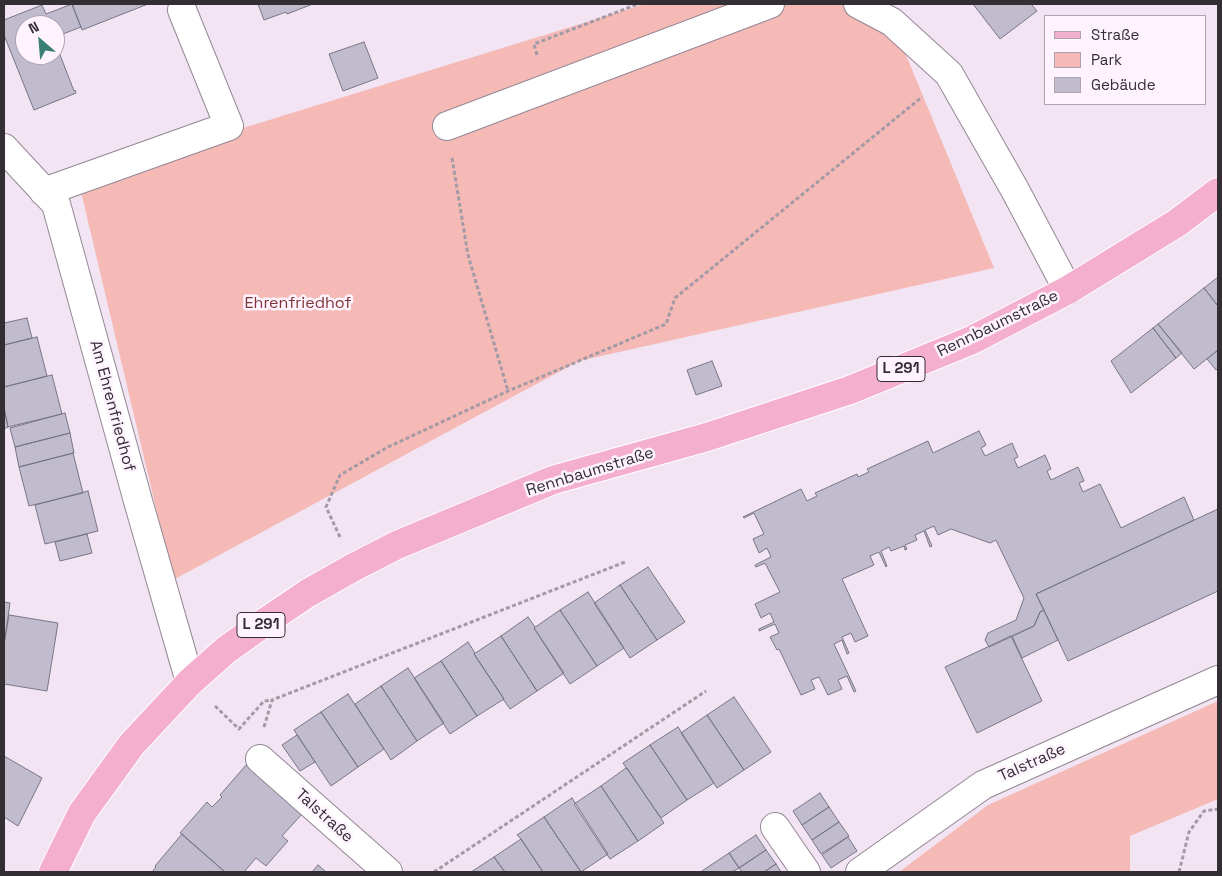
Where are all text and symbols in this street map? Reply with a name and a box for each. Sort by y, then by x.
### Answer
north arrow [15,15,65,65]
legend [1044,15,1207,105]
text: N [25,17,42,38]
text: Straße [1091,25,1139,44]
text: Park [1091,50,1122,69]
text: Gebäude [1091,75,1156,94]
street label: Rennbaumstraße [934,286,1062,362]
park label: Ehrenfriedhof [245,294,351,314]
street label: Am Ehrenfriedhof [85,338,139,474]
road number: L 291 [877,356,925,382]
street label: Rennbaumstraße [524,444,656,500]
road number: L 291 [237,612,285,638]
street label: Talstraße [996,740,1068,786]
street label: Talstraße [291,785,357,847]

